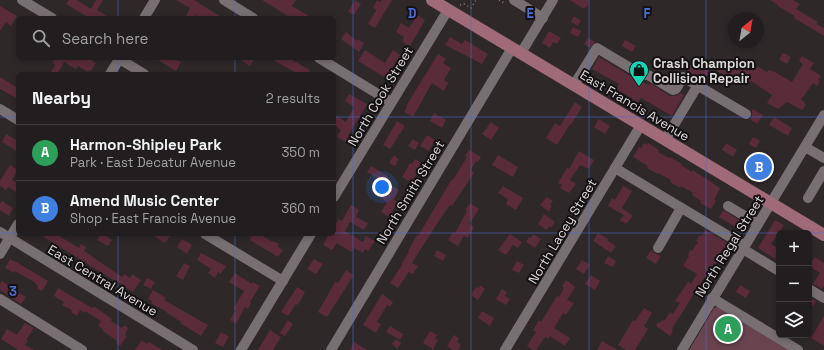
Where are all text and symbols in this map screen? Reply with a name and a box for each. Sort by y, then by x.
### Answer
text: D [408,5,417,22]
text: E [526,5,534,22]
text: F [644,5,651,22]
north arrow [728,12,764,48]
search box [16,16,336,60]
icon: search [30,27,52,49]
text: Search here [62,29,148,48]
street label: North Cook Street [344,43,417,149]
place label: Crash Champion Collision Repair [653,55,755,87]
shop icon: Crash Champion Collision Repair [628,59,650,87]
street label: East Francis Avenue [577,66,693,145]
text: Nearby [32,87,91,109]
text: 2 results [266,90,320,107]
text: Harmon-Shipley Park [70,135,222,154]
street label: North Smith Street [373,137,448,247]
text: A [41,144,49,161]
text: 350 m [282,144,320,161]
pin: B [746,152,772,182]
text: Park · East Decatur Avenue [70,154,236,171]
street label: North Lacey Street [524,176,601,287]
your location [372,177,392,197]
text: Amend Music Center [70,191,219,210]
street label: North Regal Street [691,192,768,300]
text: B [41,200,49,217]
text: 360 m [281,200,320,217]
text: Shop · East Francis Avenue [70,210,236,227]
map controls [776,230,812,338]
button: + [776,230,812,266]
street label: East Central Avenue [45,241,161,320]
button: − [776,266,812,302]
text: 3 [9,283,17,300]
button: layers [776,302,812,338]
pin: A [715,314,741,344]

